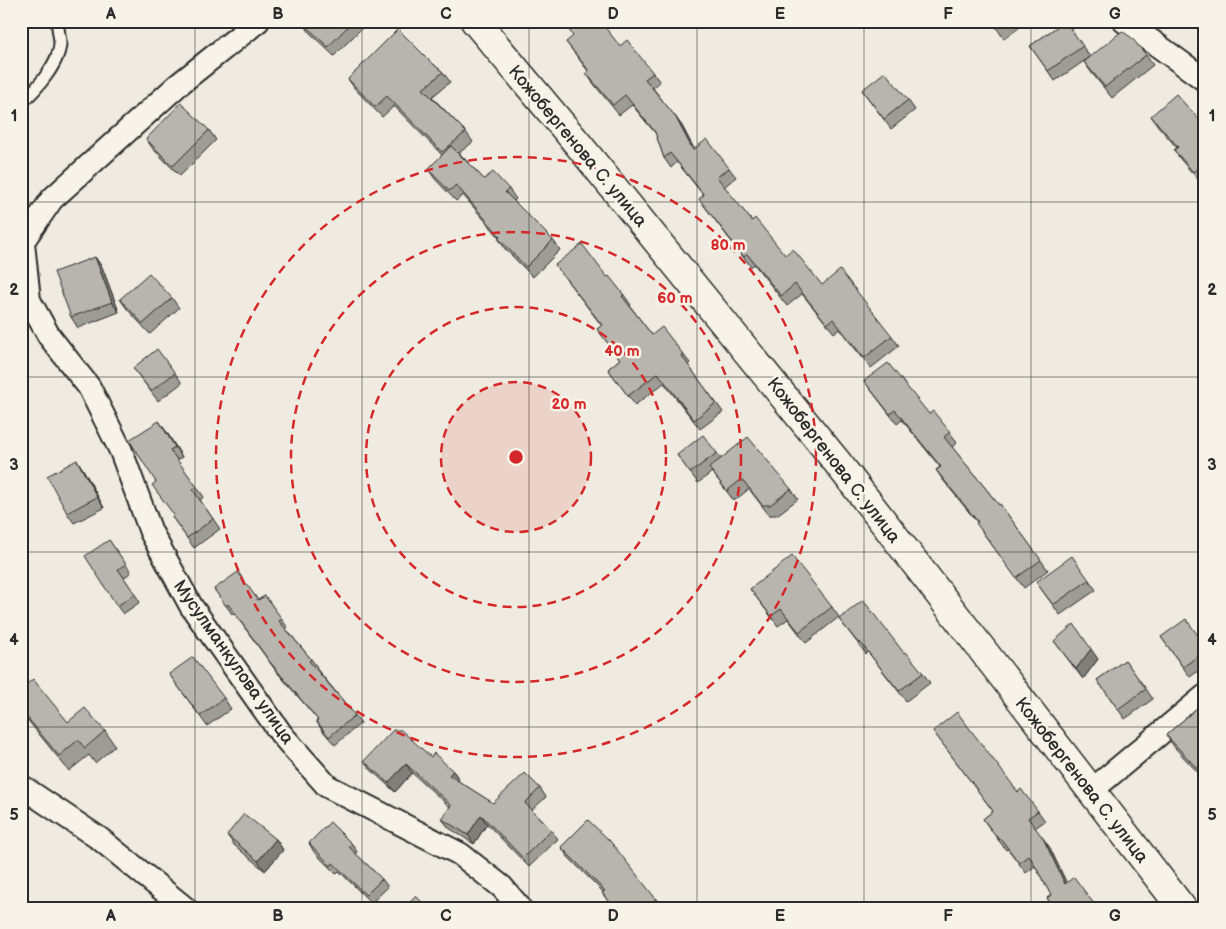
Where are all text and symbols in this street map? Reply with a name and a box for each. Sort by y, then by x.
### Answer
text: A [105,5,116,24]
text: B [272,5,284,24]
text: C [440,5,452,24]
text: D [607,5,619,24]
text: E [775,5,785,24]
text: F [943,5,953,24]
text: G [1109,5,1121,24]
street label: Кожобергенова С. улица [504,61,652,232]
text: 1 [11,107,17,126]
text: 1 [1209,107,1215,126]
text: 80 m [710,236,746,255]
text: 2 [9,281,19,300]
text: 2 [1207,281,1217,300]
text: 60 m [657,289,693,308]
text: 40 m [604,342,640,361]
street label: Кожобергенова С. улица [762,373,905,548]
text: 20 m [552,395,587,414]
centre of rings [507,448,525,466]
text: 3 [9,456,19,475]
text: 3 [1207,456,1217,475]
street label: Мусулманкулова улица [169,576,298,749]
text: 4 [9,631,19,650]
text: 4 [1207,631,1217,650]
street label: Кожобергенова С. улица [1010,693,1153,868]
text: 5 [9,806,19,825]
text: 5 [1207,806,1217,825]
text: A [105,907,116,926]
text: B [272,907,284,926]
text: C [440,907,452,926]
text: D [607,907,619,926]
text: E [775,907,785,926]
text: F [943,907,953,926]
text: G [1109,907,1121,926]

